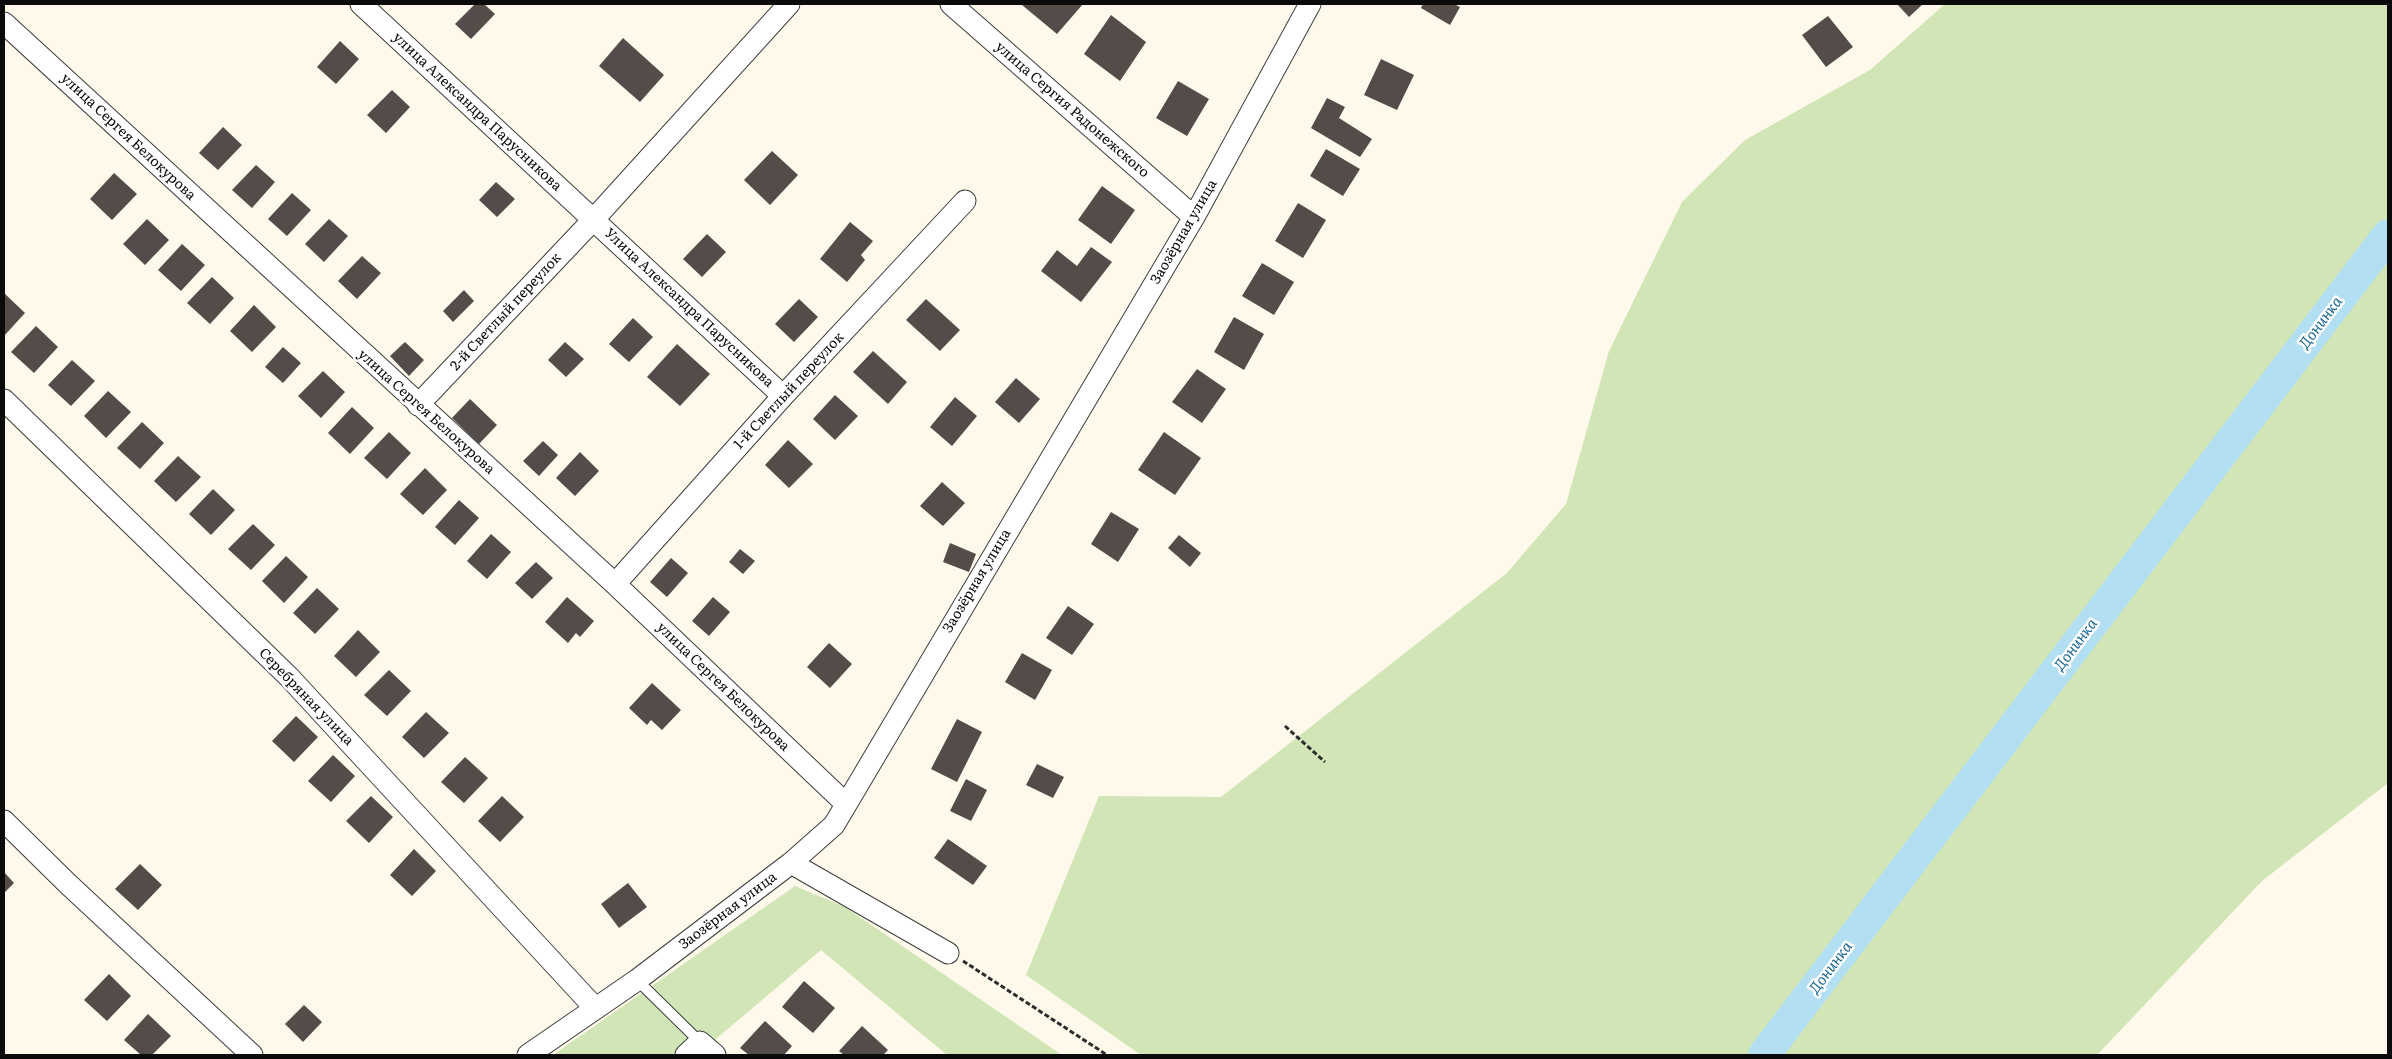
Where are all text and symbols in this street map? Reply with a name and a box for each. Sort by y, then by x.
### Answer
street label: улица Александра Парусникова [389,29,565,195]
street label: улица Сергия Радонежского [992,39,1152,181]
street label: улица Сергея Белокурова [57,70,199,204]
street label: Заозёрная улица [1147,177,1221,287]
street label: Улица Александра Парусникова [601,225,777,391]
street label: 2-й Светлый переулок [447,250,565,374]
water label: Донинка [2295,293,2347,353]
street label: 1-й Светлый переулок [731,329,847,453]
street label: улица Сергея Белокурова [354,346,498,478]
street label: Заозёрная улица [939,526,1015,636]
water label: Донинка [2050,615,2102,675]
street label: улица Сергея Белокурова [653,619,793,755]
street label: Серебряная улица [255,645,357,749]
street label: Заозёрная улица [676,869,780,953]
water label: Донинка [1805,938,1857,998]

